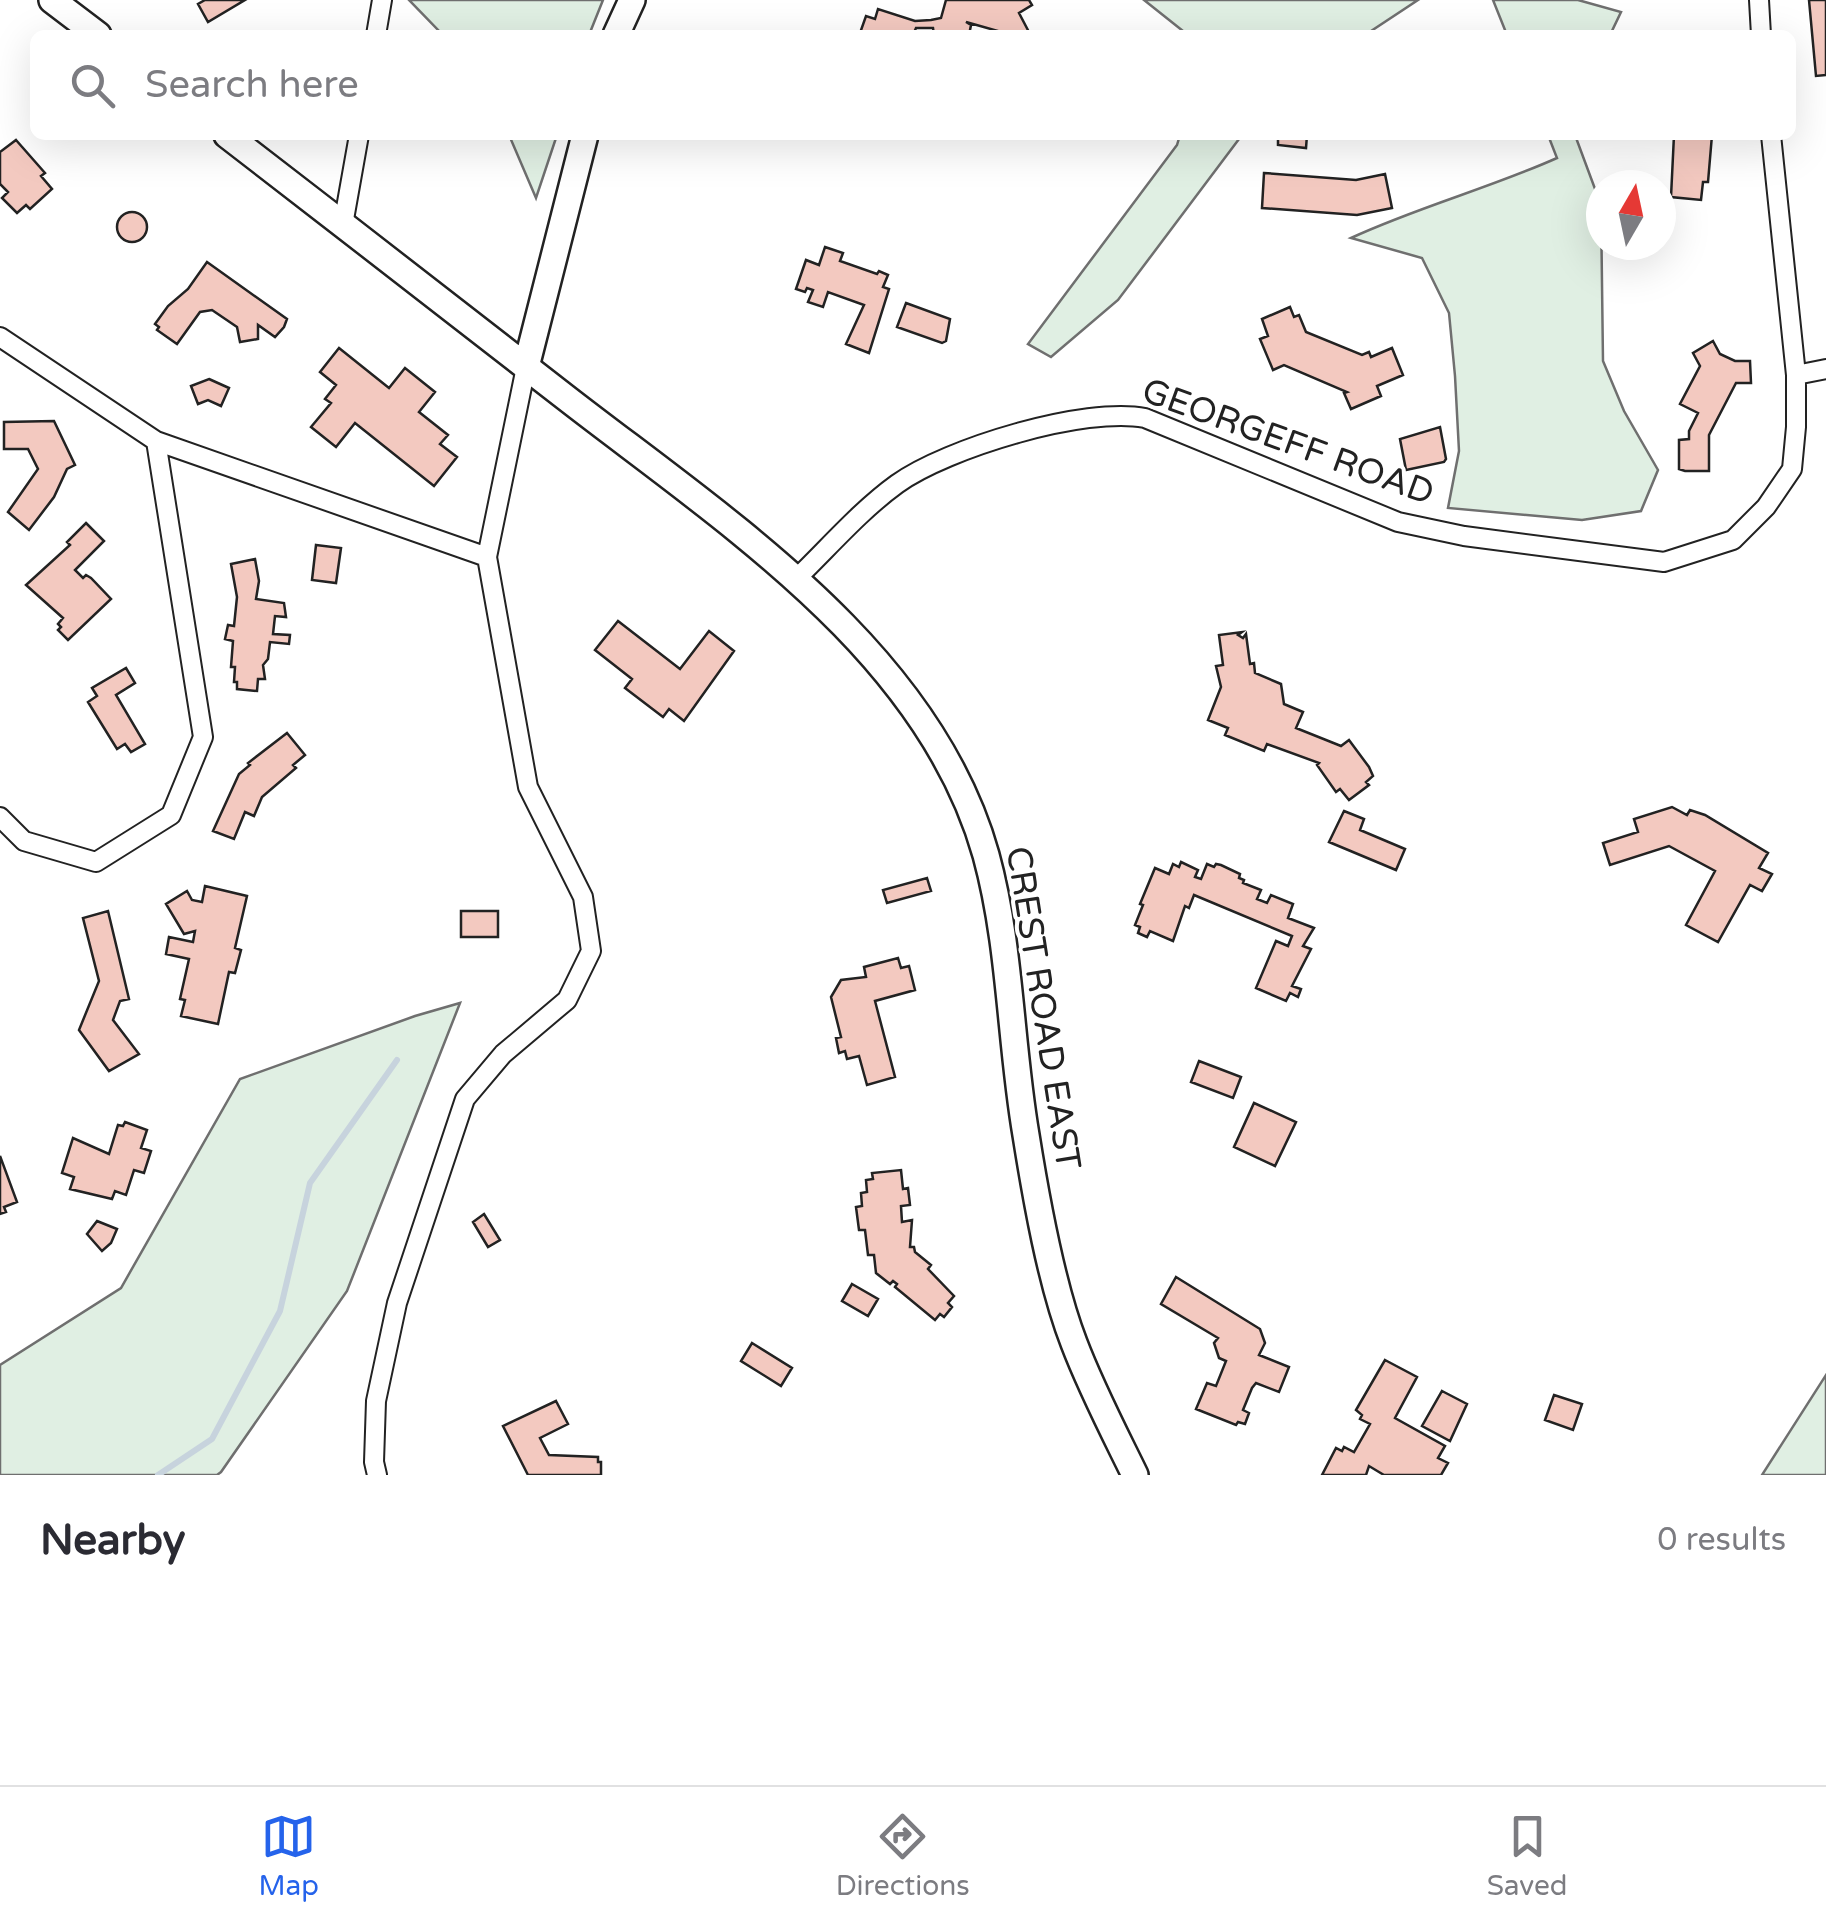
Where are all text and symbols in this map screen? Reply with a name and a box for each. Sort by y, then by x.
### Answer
search box [30,30,1796,140]
icon: search [65,58,120,113]
text: Search here [145,62,359,108]
north arrow [1586,170,1676,260]
street label: GEORGEFF ROAD [1136,370,1440,514]
street label: CREST ROAD EAST [997,843,1089,1173]
text: Nearby [40,1515,185,1566]
text: 0 results [1657,1521,1786,1559]
tab: Map [258,1809,319,1903]
tab: Directions [836,1809,970,1903]
tab: Saved [1487,1809,1568,1903]

